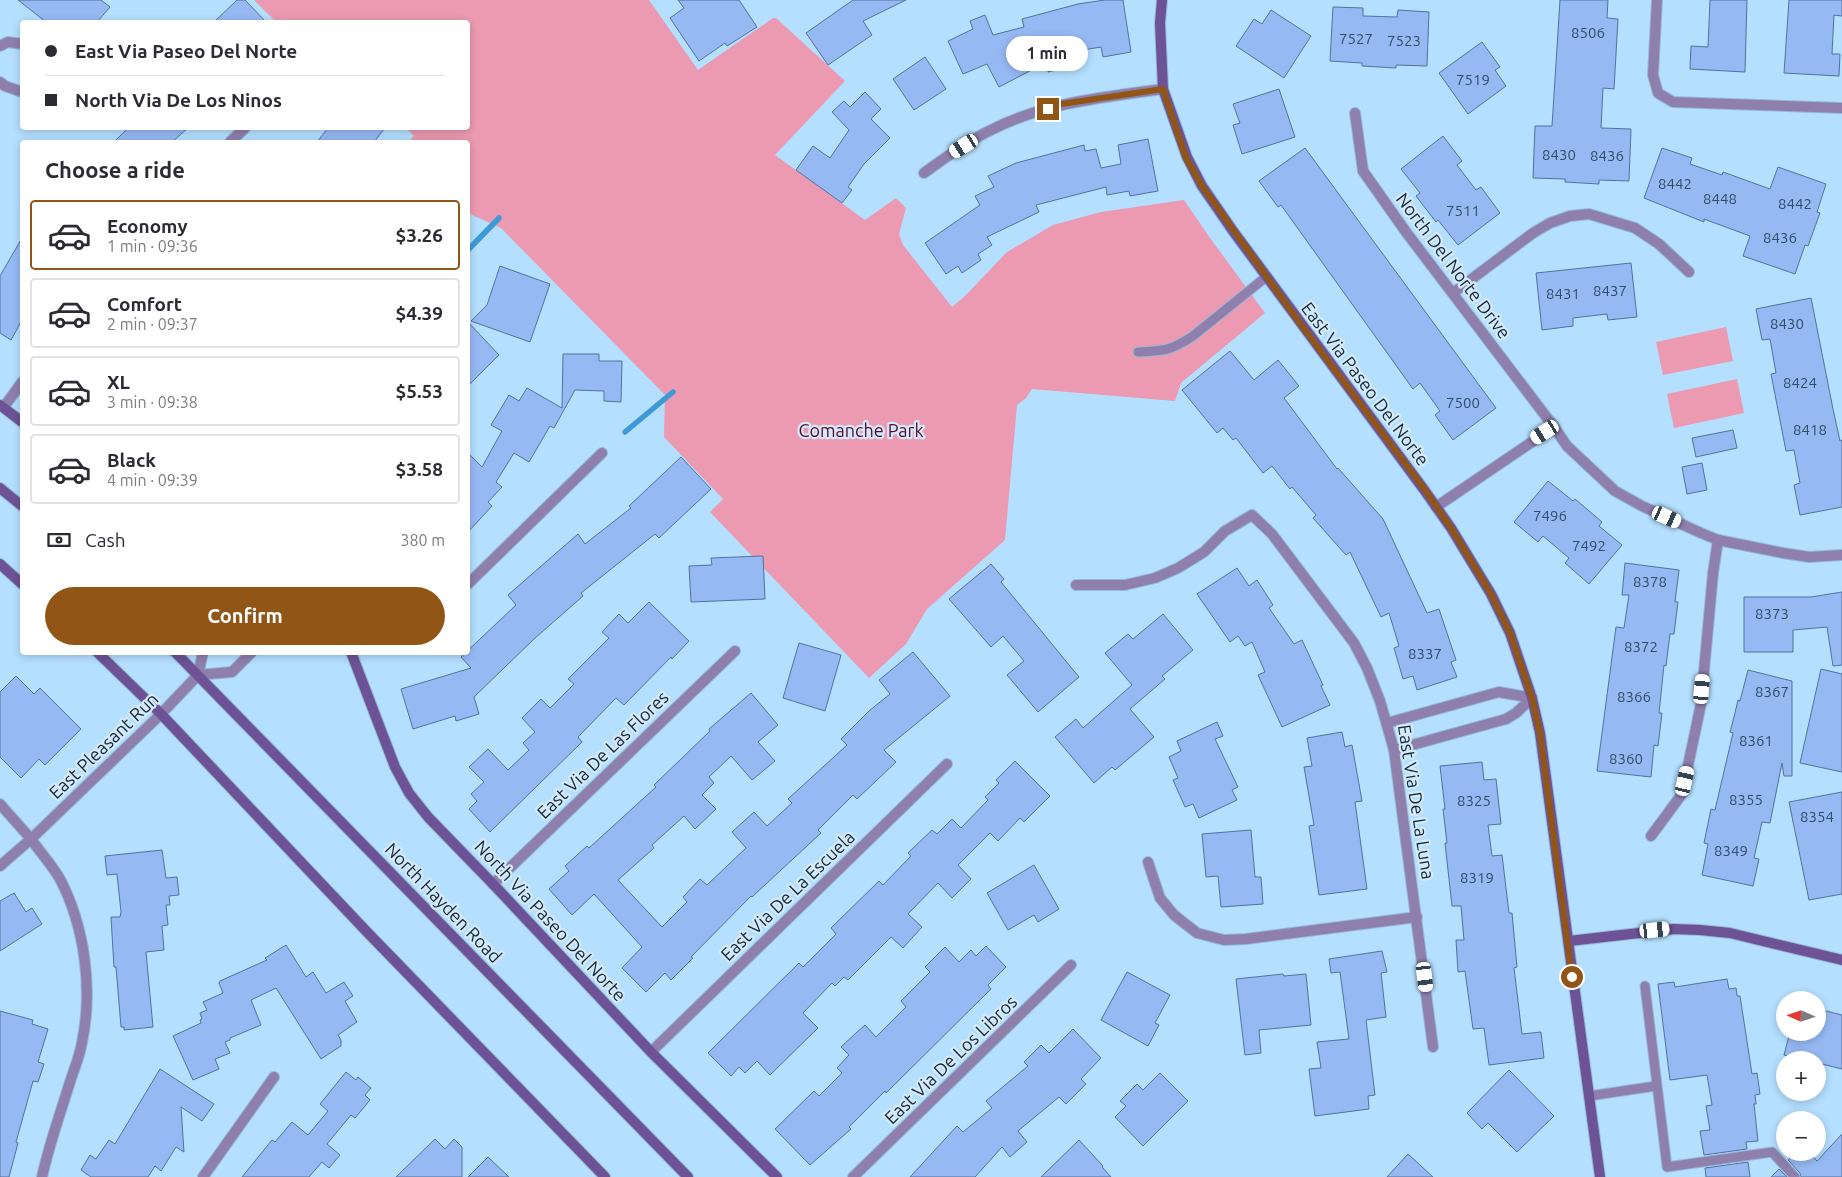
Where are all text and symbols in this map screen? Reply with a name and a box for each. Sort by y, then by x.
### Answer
house number: 8506 [1571,24,1605,41]
house number: 7527 [1339,30,1373,47]
house number: 7523 [1387,32,1421,49]
callout: 1 min [1007,36,1089,72]
text: East Via Paseo Del Norte [75,40,297,62]
text: 1 min [1027,44,1067,62]
house number: 7519 [1456,71,1490,88]
text: North Via De Los Ninos [75,89,282,111]
route end [1037,98,1059,120]
car [947,132,980,160]
house number: 8430 [1542,146,1576,163]
house number: 8436 [1590,147,1624,164]
text: Choose a ride [45,157,185,182]
house number: 8442 [1658,175,1692,192]
street label: North Del Norte Drive [1393,189,1515,342]
house number: 8448 [1703,190,1737,207]
house number: 8442 [1778,195,1812,212]
house number: 7511 [1446,202,1480,219]
icon: car [47,213,92,258]
text: Economy [107,215,188,237]
text: $3.26 [395,224,443,246]
house number: 8436 [1763,229,1797,246]
text: 1 min · 09:36 [107,237,198,255]
house number: 8437 [1593,282,1627,299]
house number: 8431 [1546,285,1580,302]
icon: car [47,291,92,336]
text: Comfort [107,293,182,315]
street label: East Via Paseo Del Norte [1298,298,1434,469]
text: $4.39 [395,302,443,324]
text: 2 min · 09:37 [107,315,198,333]
house number: 8430 [1770,315,1804,332]
icon: car [47,369,92,414]
text: XL [107,371,130,393]
house number: 8424 [1783,374,1817,391]
text: $5.53 [395,380,443,402]
text: 3 min · 09:38 [107,393,198,411]
house number: 7500 [1446,394,1480,411]
car [1528,418,1561,446]
park label: Comanche Park [798,420,924,440]
house number: 8418 [1793,421,1827,438]
icon: car [47,447,92,492]
text: Black [107,449,156,471]
text: $3.58 [395,458,443,480]
text: 4 min · 09:39 [107,471,198,489]
car [1650,504,1683,530]
house number: 7496 [1533,507,1567,524]
icon: cash [45,526,73,554]
text: Cash [85,529,126,551]
text: 380 m [400,531,445,549]
house number: 7492 [1572,537,1606,554]
house number: 8378 [1633,573,1667,590]
button: Confirm [45,587,445,645]
house number: 8373 [1755,605,1789,622]
house number: 8372 [1624,638,1658,655]
house number: 8337 [1408,645,1442,662]
car [1693,673,1710,705]
house number: 8367 [1755,683,1789,700]
street label: East Via De Las Flores [533,686,672,822]
street label: East Pleasant Run [45,688,162,802]
house number: 8366 [1617,688,1651,705]
street label: East Via De La Luna [1395,723,1439,881]
house number: 8361 [1739,732,1773,749]
house number: 8360 [1609,750,1643,767]
car [1674,765,1695,797]
house number: 8355 [1729,791,1763,808]
house number: 8325 [1457,792,1491,809]
house number: 8354 [1800,808,1834,825]
street label: East Via De La Escuela [716,826,858,964]
street label: North Via Paseo Del Norte [471,836,630,1005]
street label: North Hayden Road [381,838,506,966]
house number: 8349 [1714,842,1748,859]
house number: 8319 [1460,869,1494,886]
car [1639,921,1670,939]
car [1415,961,1434,993]
route start [1561,966,1583,988]
street label: East Via De Los Libros [880,991,1021,1128]
north arrow [1776,991,1826,1041]
map controls [1776,991,1826,1161]
button: + [1776,1051,1826,1101]
button: − [1776,1111,1826,1161]

